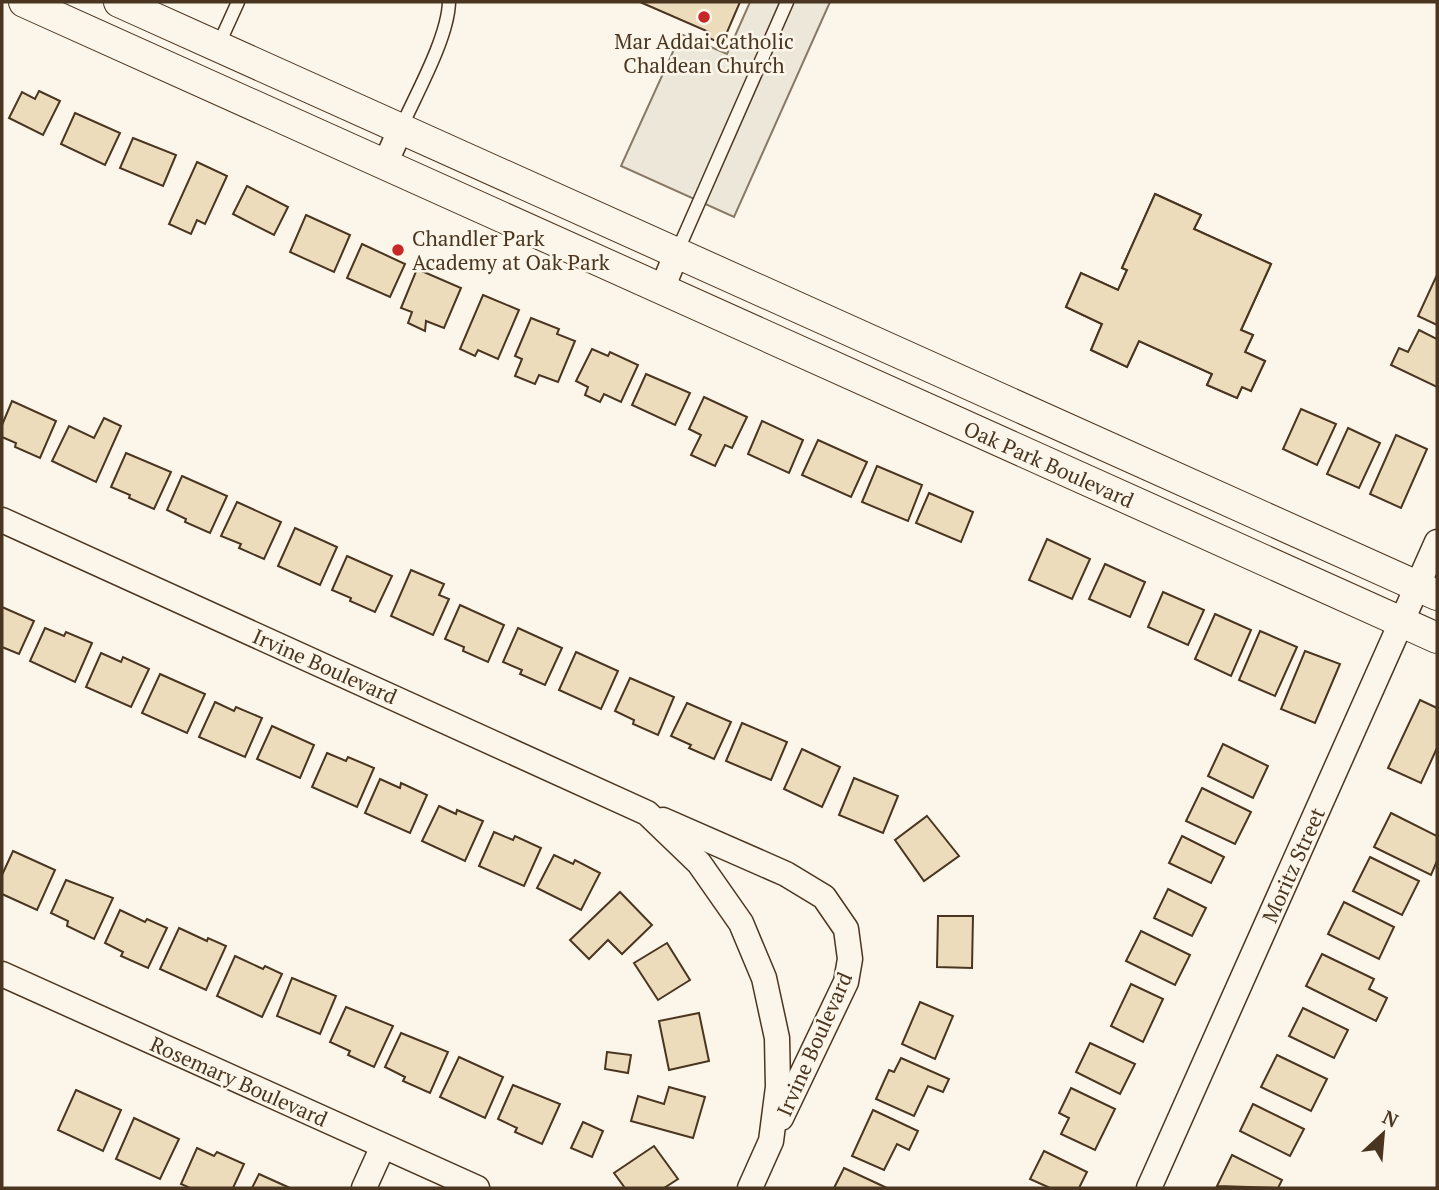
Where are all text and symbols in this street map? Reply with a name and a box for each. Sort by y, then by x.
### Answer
marker: Mar Addai Catholic Chaldean Church [696,9,712,25]
place label: Mar Addai Catholic Chaldean Church [614,27,794,79]
place label: Chandler Park Academy at Oak Park [412,224,610,276]
marker: Chandler Park Academy at Oak Park [390,242,406,258]
street label: Oak Park Boulevard [960,414,1139,514]
street label: Irvine Boulevard [249,622,402,710]
street label: Moritz Street [1255,803,1331,927]
street label: Irvine Boulevard [770,967,858,1120]
street label: Rosemary Boulevard [146,1029,332,1133]
north arrow [1348,1099,1418,1169]
text: N [1379,1104,1403,1133]

